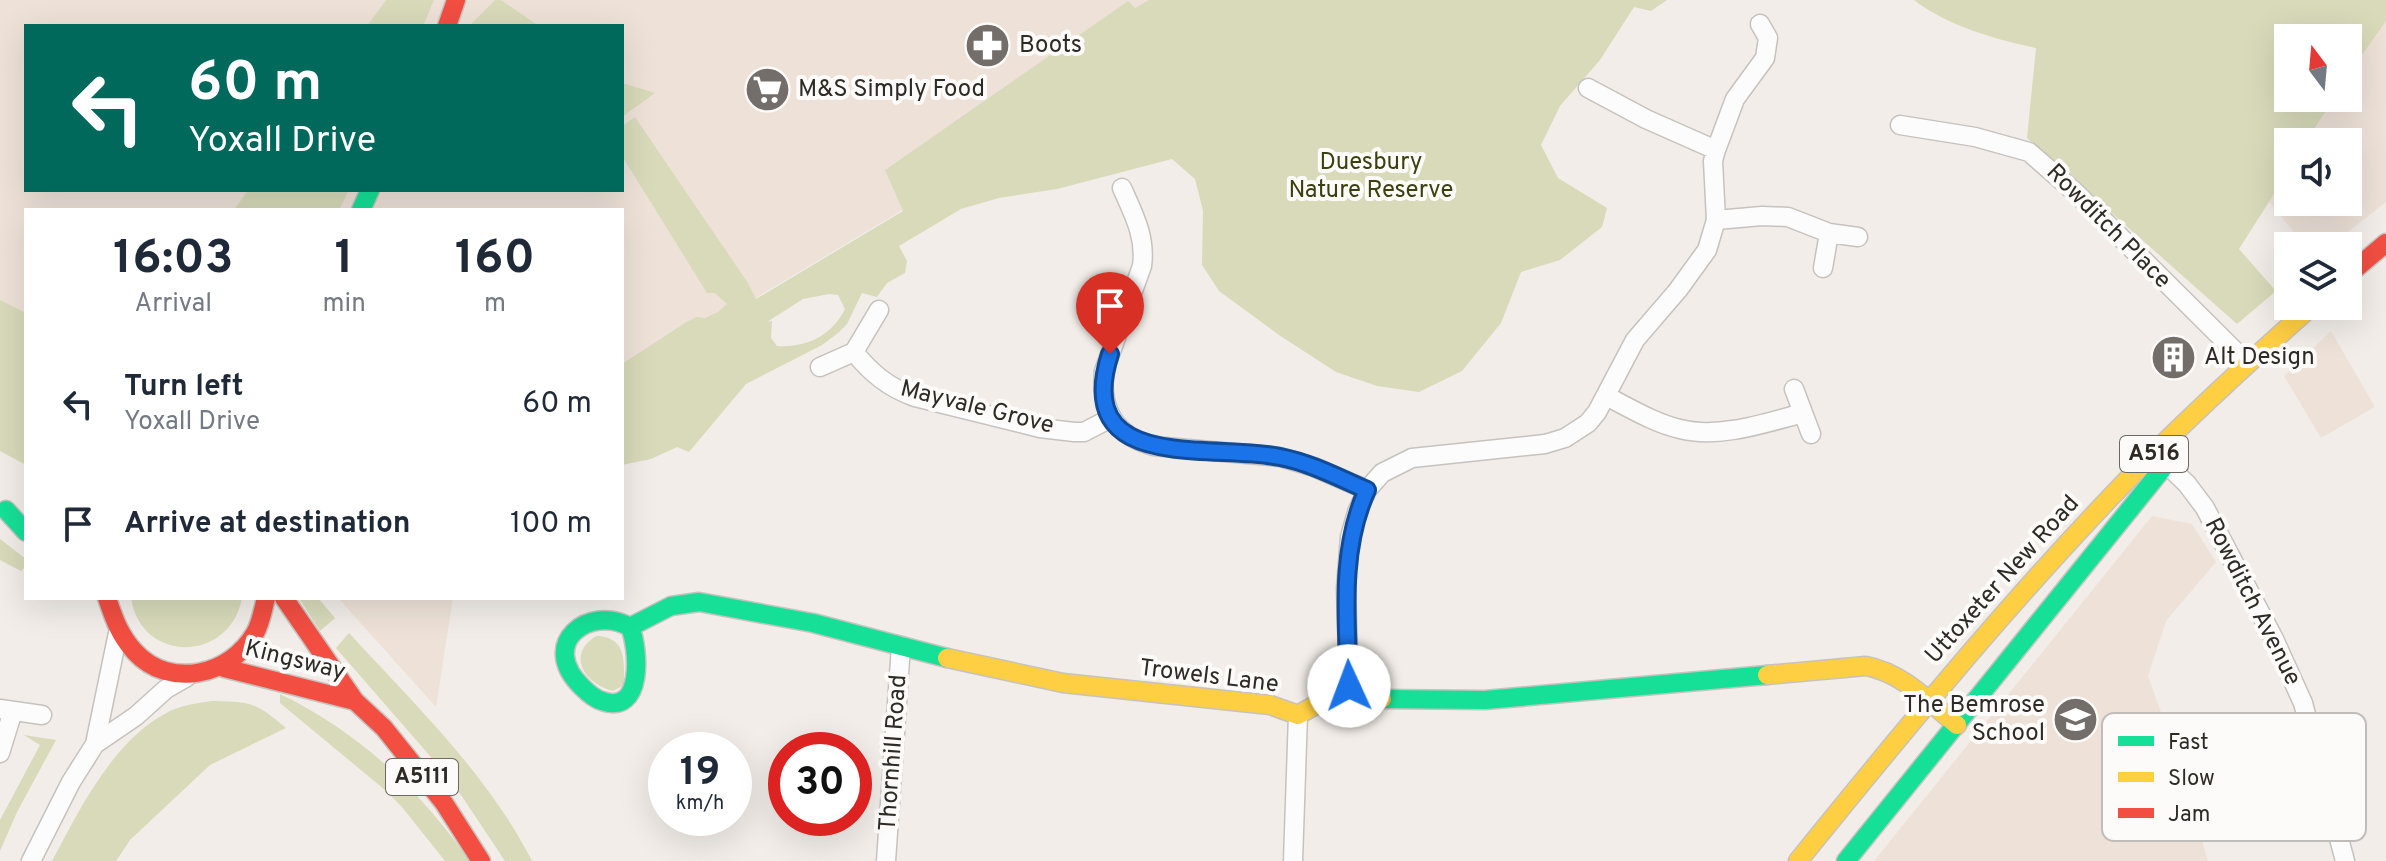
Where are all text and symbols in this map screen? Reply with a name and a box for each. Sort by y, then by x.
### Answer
pharmacy icon: Boots [964,22,1012,70]
north arrow [2274,24,2362,112]
map controls [2274,24,2362,320]
place label: Boots [1019,31,1082,61]
text: 60 m [188,50,322,120]
icon: left [56,56,160,160]
supermarket icon: M&S Simply Food [743,66,791,114]
place label: M&S Simply Food [798,75,985,105]
text: Yoxall Drive [188,119,376,165]
button: sound [2274,128,2362,216]
park label: Duesbury Nature Reserve [1289,148,1453,206]
street label: Rowditch Place [2039,158,2177,296]
text: 16:03 [113,230,234,290]
text: 1 [335,230,354,290]
text: 160 [455,230,535,290]
button: layers [2274,232,2362,320]
pin [1076,272,1144,354]
icon: arrive [1088,284,1132,328]
text: Arrival [135,288,212,321]
text: min [323,288,366,321]
text: m [484,288,506,321]
building icon: Alt Design [2149,334,2197,382]
place label: Alt Design [2204,343,2315,373]
text: Turn left [124,369,244,406]
street label: Mayvale Grove [897,374,1057,442]
icon: left [56,382,100,426]
text: 60 m [522,386,592,423]
text: Yoxall Drive [124,406,260,439]
road number: A516 [2120,436,2188,472]
street label: Uttoxeter New Road [1919,490,2087,670]
icon: arrive [56,502,100,546]
text: Arrive at destination [124,506,410,543]
text: 100 m [510,506,592,543]
street label: Rowditch Avenue [2197,513,2307,691]
street label: Kingsway [242,634,348,688]
position arrow [1307,644,1391,728]
street label: Trowels Lane [1138,654,1280,700]
street label: Thornhill Road [874,674,914,832]
place label: The Bemrose School [1903,691,2045,749]
school or university icon: The Bemrose School [2052,696,2100,744]
legend [2102,713,2366,841]
text: Fast [2168,730,2209,757]
speed limit sign: 30 [768,732,872,836]
text: 19 [680,749,720,799]
road number: A5111 [386,759,458,795]
text: Slow [2168,766,2215,793]
text: km/h [676,791,724,817]
text: Jam [2168,802,2211,829]

